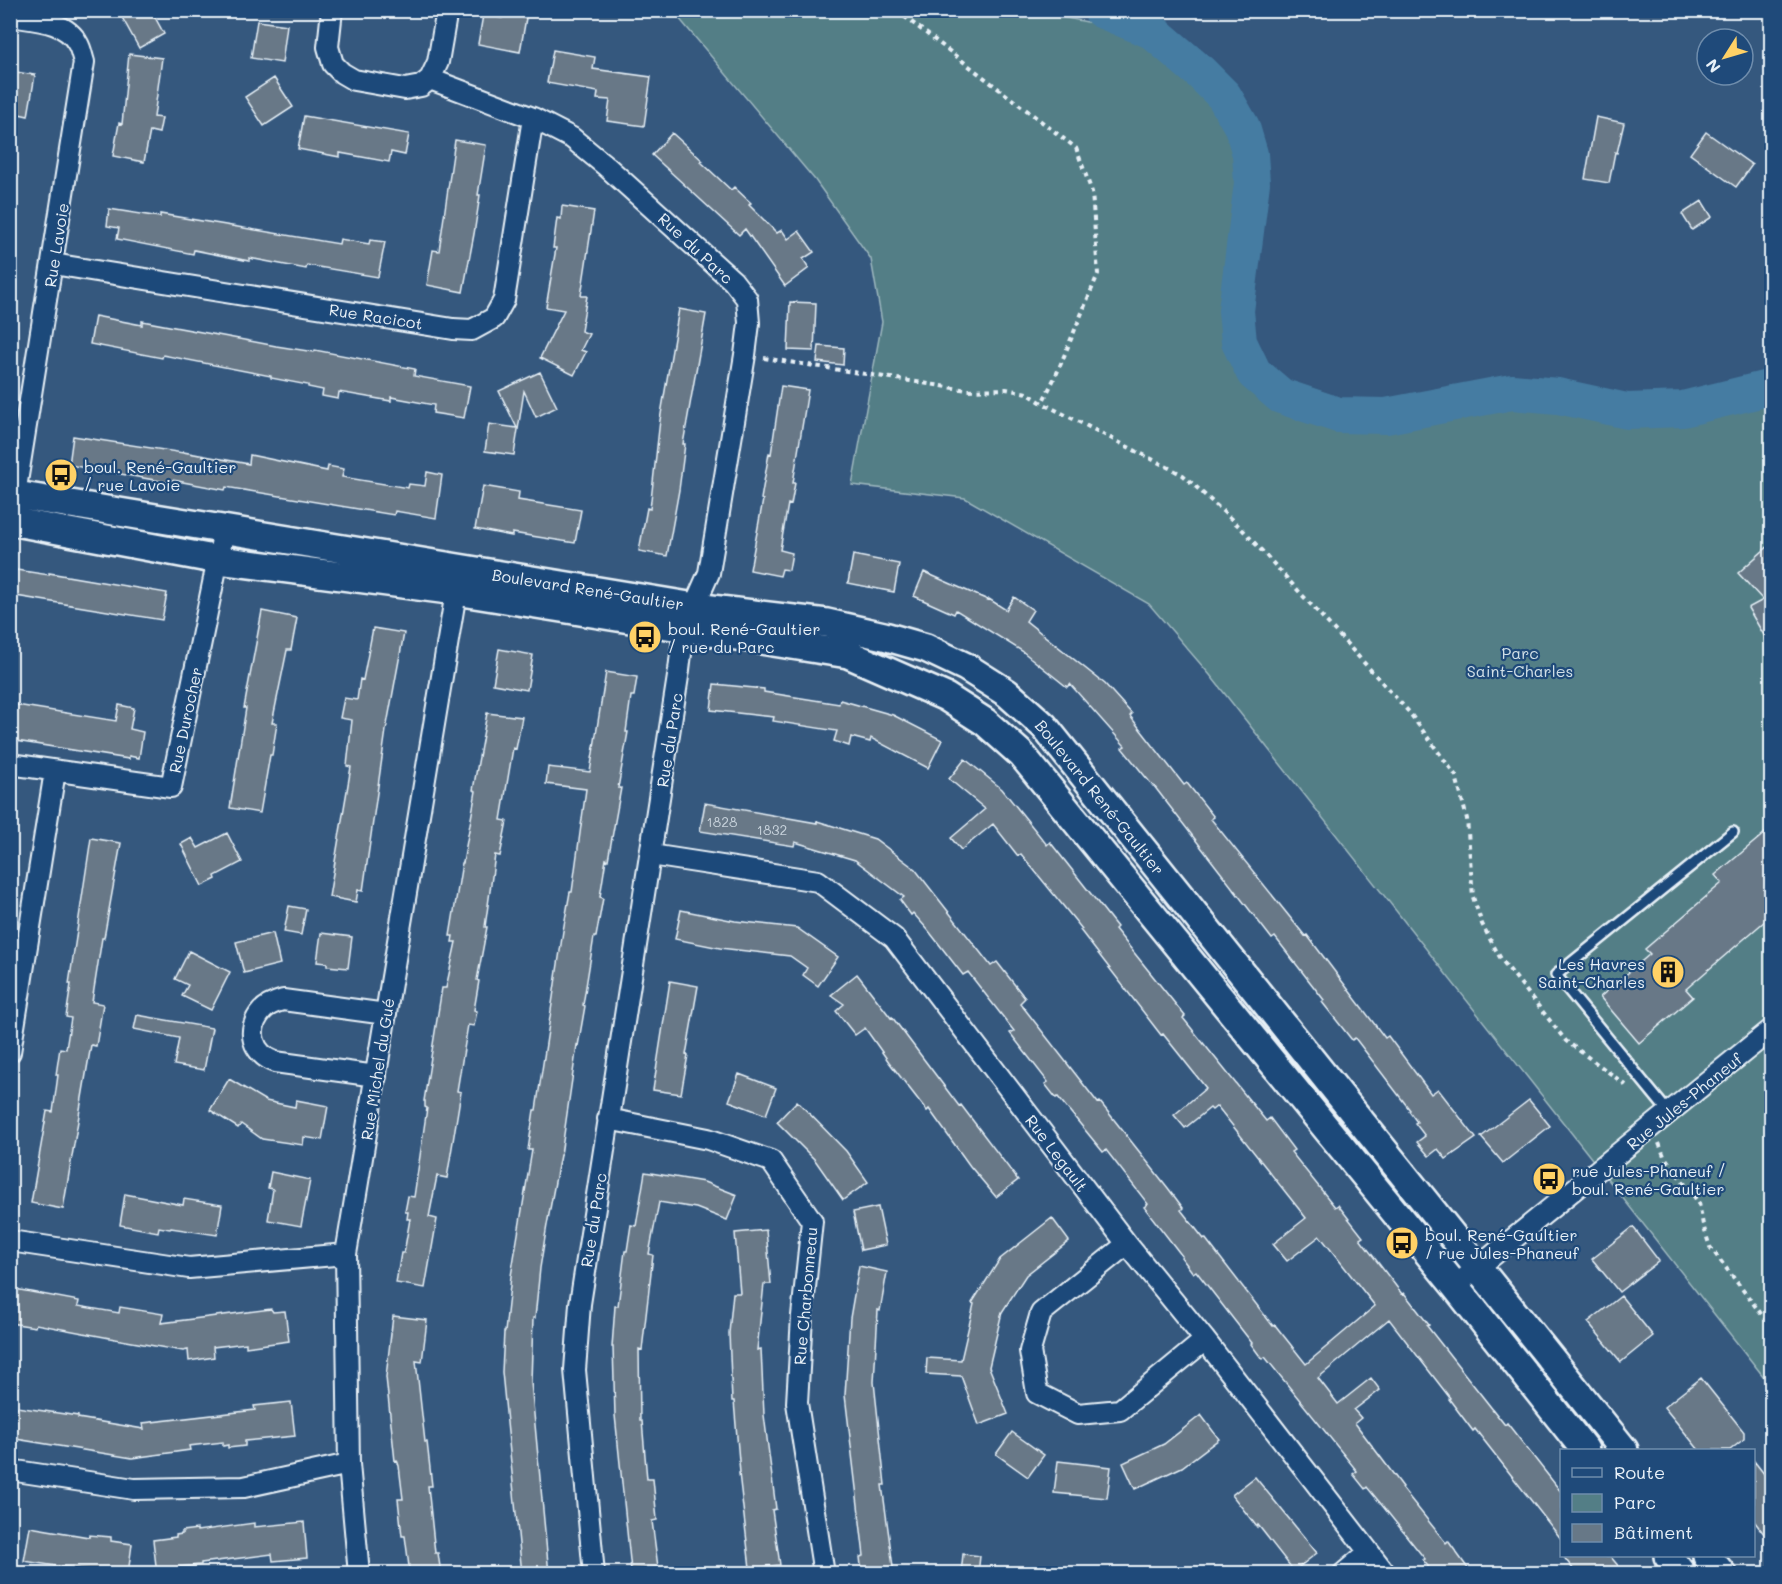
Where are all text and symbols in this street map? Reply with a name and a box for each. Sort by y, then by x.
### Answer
north arrow [1695,27,1755,87]
text: N [1701,55,1725,78]
street label: Rue Lavoie [39,201,73,289]
street label: Rue du Parc [654,208,738,288]
street label: Rue Racicot [328,298,424,334]
place label: boul. René-Gaultier / rue Lavoie [84,456,236,495]
bus stop icon: boul. René-Gaultier / rue Lavoie [43,457,79,493]
street label: Boulevard René-Gaultier [491,563,685,615]
place label: boul. René-Gaultier / rue du Parc [668,618,820,657]
bus stop icon: boul. René-Gaultier / rue du Parc [627,619,663,655]
park label: Parc Saint-Charles [1467,642,1573,681]
street label: Rue Durocher [164,665,206,775]
street label: Rue du Parc [651,691,687,789]
street label: Boulevard René-Gaultier [1031,715,1169,879]
house number: 1828 [707,812,738,831]
house number: 1832 [757,820,787,839]
place label: Les Havres Saint-Charles [1538,953,1645,992]
building icon: Les Havres Saint-Charles [1650,954,1686,990]
street label: Rue Michel du Gué [355,996,399,1142]
street label: Rue Jules-Phaneuf [1622,1048,1747,1154]
street label: Rue Legault [1021,1110,1093,1196]
place label: rue Jules-Phaneuf / boul. René-Gaultier [1572,1160,1726,1199]
bus stop icon: rue Jules-Phaneuf / boul. René-Gaultier [1531,1161,1567,1197]
street label: Rue du Parc [575,1171,611,1269]
place label: boul. René-Gaultier / rue Jules-Phaneuf [1425,1224,1580,1263]
bus stop icon: boul. René-Gaultier / rue Jules-Phaneuf [1384,1225,1420,1261]
street label: Rue Charbonneau [789,1226,821,1366]
legend [1560,1449,1755,1557]
text: Route [1614,1460,1665,1484]
text: Parc [1614,1490,1656,1514]
text: Bâtiment [1614,1520,1693,1544]

